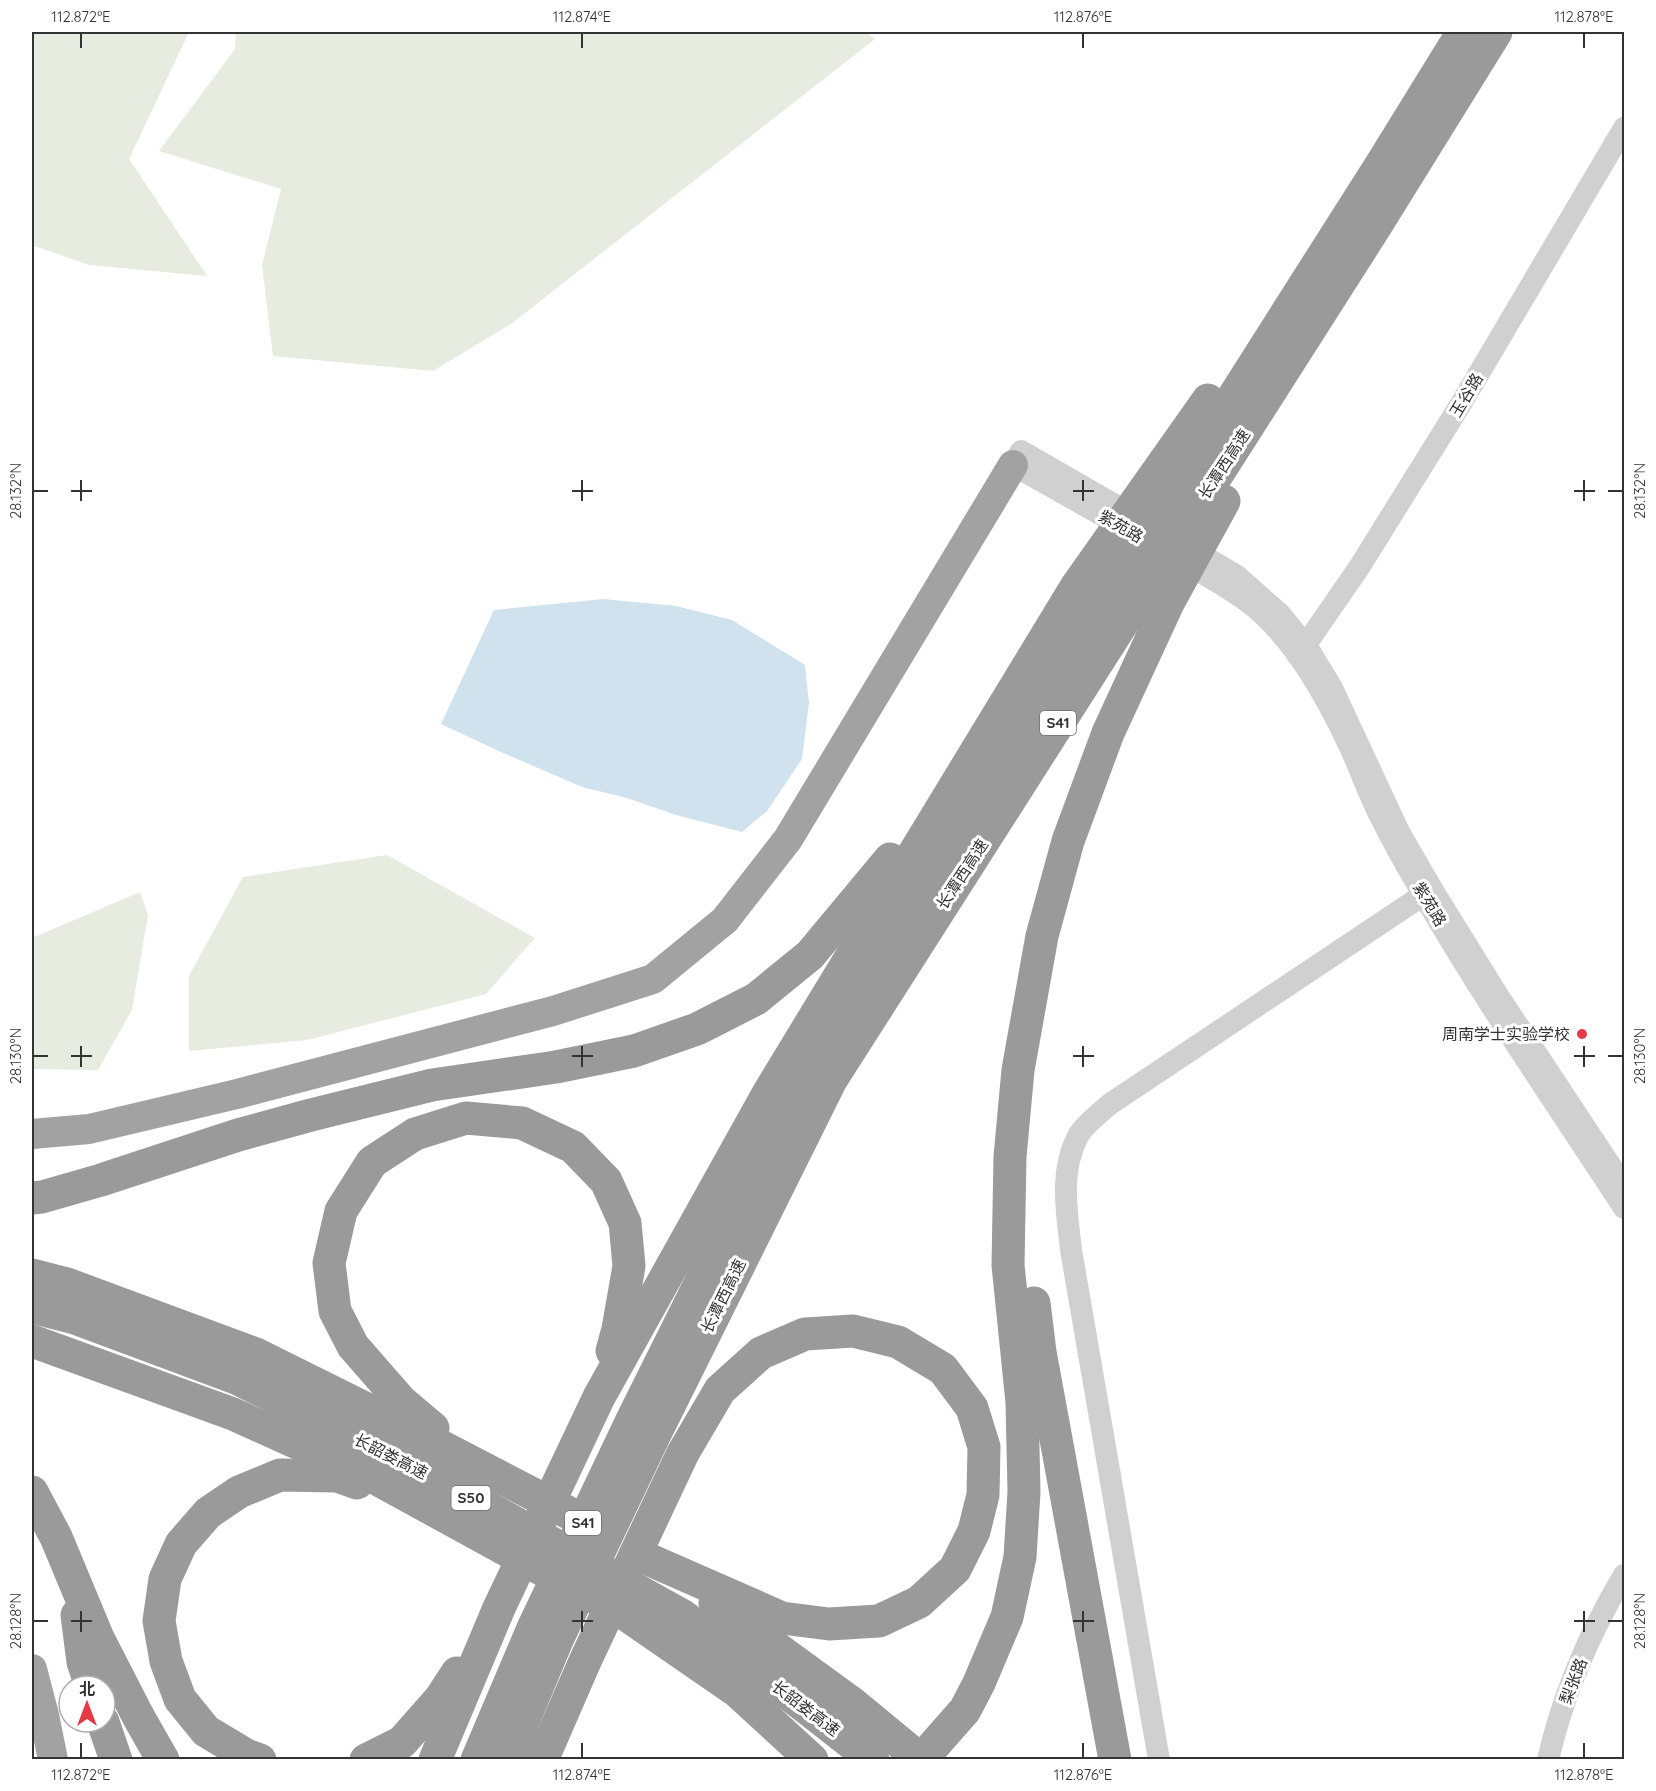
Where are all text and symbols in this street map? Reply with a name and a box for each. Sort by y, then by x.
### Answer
text: 112.872°E [51,7,111,26]
text: 112.874°E [553,7,611,26]
text: 112.876°E [1054,7,1112,26]
text: 112.878°E [1554,7,1614,26]
street label: 玉谷路 [1445,369,1487,421]
street label: 长潭西高速 [1194,425,1254,503]
text: 28.132°N [6,463,25,519]
text: 28.132°N [1630,463,1649,519]
street label: 紫苑路 [1095,505,1147,547]
road number: S41 [1040,711,1076,735]
street label: 长潭西高速 [932,835,992,913]
street label: 紫苑路 [1409,878,1451,930]
place label: 周南学士实验学校 [1442,1024,1570,1044]
marker: 周南学士实验学校 [1575,1027,1589,1041]
text: 28.130°N [6,1028,25,1084]
text: 28.130°N [1630,1028,1649,1084]
street label: 长潭西高速 [696,1256,750,1336]
street label: 长韶娄高速 [351,1429,431,1483]
road number: S50 [452,1486,490,1510]
road number: S41 [565,1511,601,1535]
text: 28.128°N [6,1593,25,1649]
text: 28.128°N [1630,1593,1649,1649]
street label: 梨张路 [1555,1655,1591,1707]
north arrow [57,1674,117,1734]
street label: 长韶娄高速 [768,1676,844,1740]
text: 北 [79,1679,95,1699]
text: 112.872°E [51,1765,111,1784]
text: 112.874°E [553,1765,611,1784]
text: 112.876°E [1054,1765,1112,1784]
text: 112.878°E [1554,1765,1614,1784]

